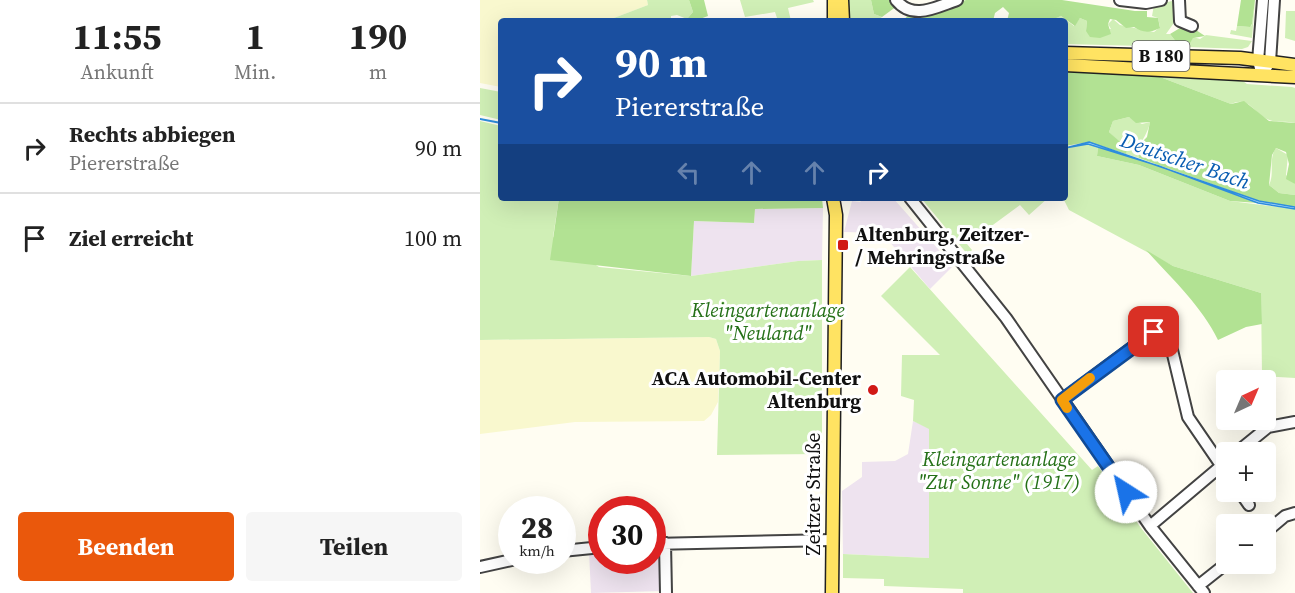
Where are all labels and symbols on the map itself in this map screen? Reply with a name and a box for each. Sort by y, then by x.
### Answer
road number: B 180 [1132,41,1190,71]
water label: Deutscher Bach [1116,125,1254,196]
place label: Altenburg, Zeitzer- / Mehringstraße [855,220,1030,271]
marker: Altenburg, Zeitzer- / Mehringstraße [836,238,850,252]
park label: Kleingartenanlage "Neuland" [690,296,845,347]
pin [1128,306,1179,357]
place label: ACA Automobil-Center Altenburg [652,364,862,415]
north arrow [1216,370,1276,430]
marker: ACA Automobil-Center Altenburg [866,383,880,397]
street label: Zeitzer Straße [799,432,827,556]
park label: Kleingartenanlage "Zur Sonne" (1917) [918,445,1080,496]
position arrow [1094,460,1158,524]
speed limit sign: 30 [588,496,666,574]

